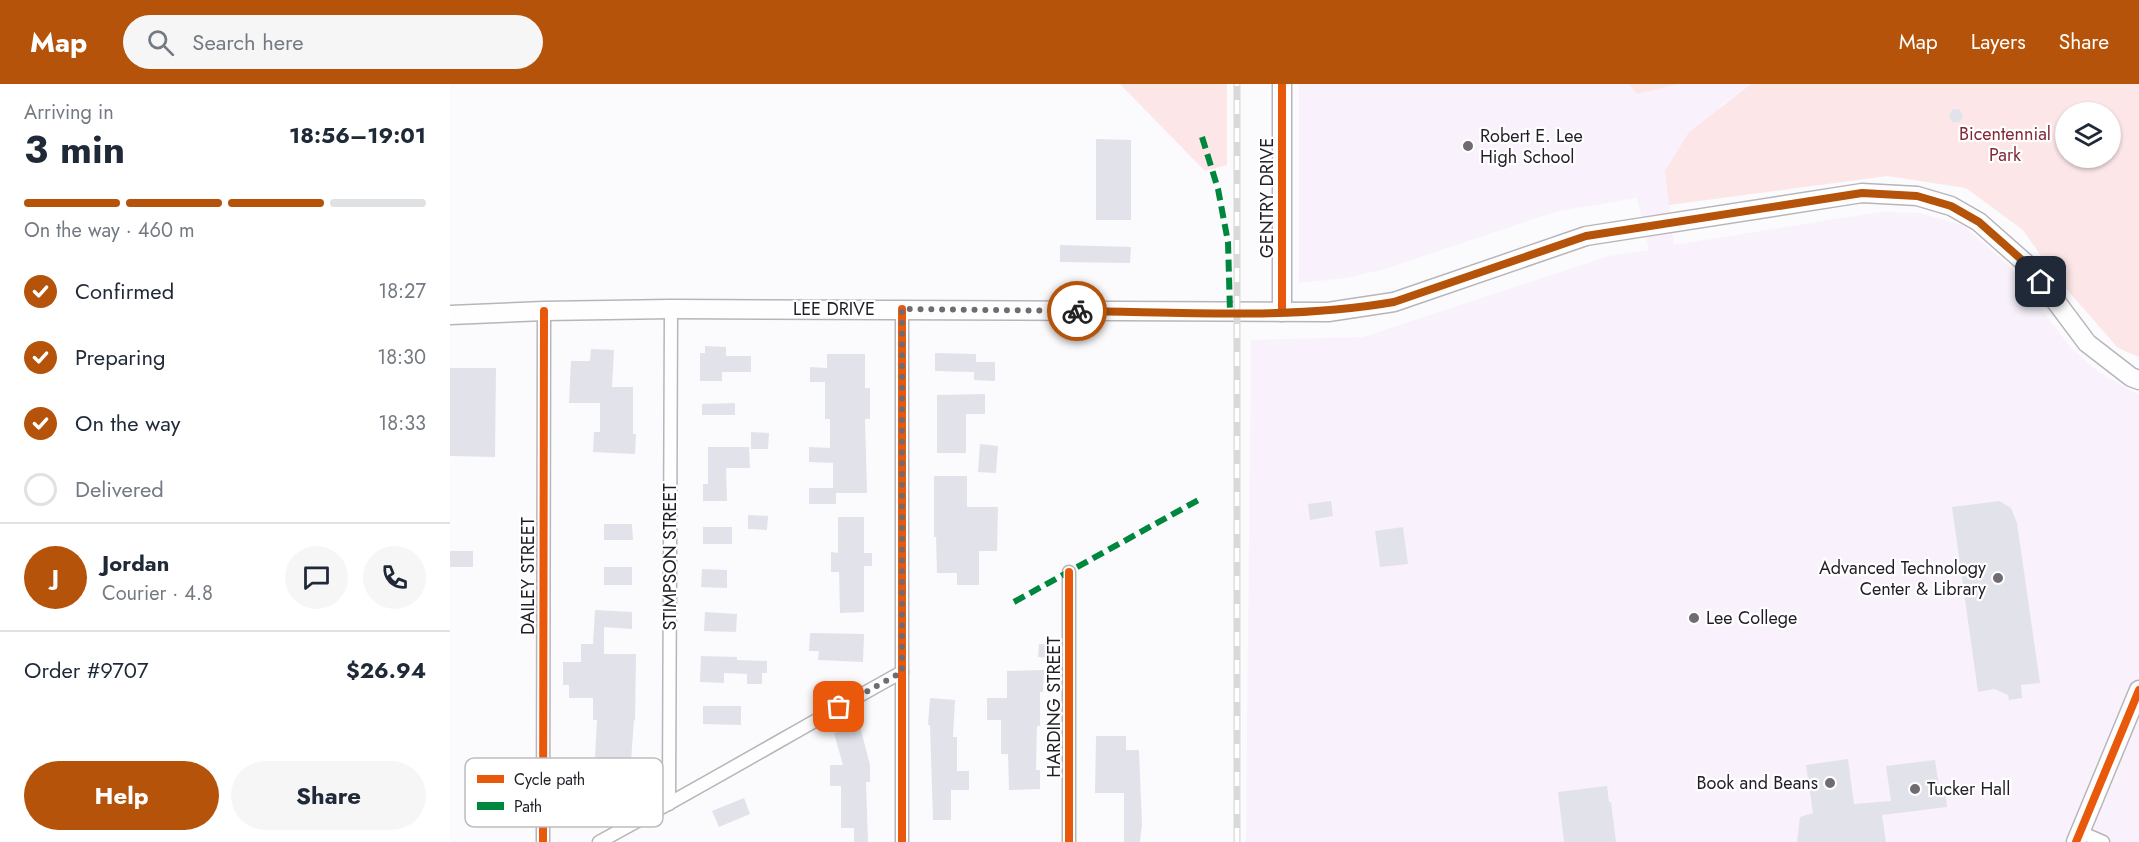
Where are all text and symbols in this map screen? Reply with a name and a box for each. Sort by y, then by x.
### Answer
search box [123,15,543,69]
text: Map [30,22,87,63]
icon: search [144,26,177,59]
text: Search here [192,26,304,58]
text: Map [1899,27,1938,57]
text: Layers [1971,27,2026,57]
text: Share [2059,27,2109,57]
text: Arriving in [24,98,114,127]
map controls [2055,102,2121,168]
button: layers [2055,102,2121,168]
text: 18:56–19:01 [289,119,426,151]
text: 3 min [24,121,125,178]
park label: Bicentennial Park [1959,121,2051,168]
place label: Robert E. Lee High School [1480,123,1583,170]
street label: GENTRY DRIVE [1254,138,1280,258]
marker: Robert E. Lee High School [1461,139,1475,153]
text: On the way · 460 m [24,216,195,245]
pin [2015,256,2066,307]
icon: home [2024,265,2057,298]
icon: check [24,275,57,308]
text: Confirmed [75,275,174,307]
text: 18:27 [378,277,426,306]
courier [1047,281,1107,341]
icon: bike [1061,295,1094,328]
street label: LEE DRIVE [793,296,875,322]
icon: check [24,341,57,374]
text: Preparing [75,341,166,373]
text: 18:30 [377,343,426,372]
icon: check [24,407,57,440]
text: On the way [75,407,180,439]
text: 18:33 [378,409,426,438]
text: Delivered [75,473,164,505]
street label: STIMPSON STREET [657,483,683,631]
street label: DAILEY STREET [515,516,541,635]
button: chat [285,546,348,609]
button: phone [363,546,426,609]
text: Jordan [102,547,169,579]
place label: Advanced Technology Center & Library [1819,555,1986,602]
text: J [52,561,59,593]
marker: Advanced Technology Center & Library [1991,571,2005,585]
text: Courier · 4.8 [102,579,213,608]
place label: Lee College [1706,605,1797,631]
marker: Lee College [1687,611,1701,625]
street label: HARDING STREET [1041,636,1067,778]
text: Order #9707 [24,654,149,686]
text: $26.94 [346,654,426,686]
pin [813,681,864,732]
icon: bag [822,690,855,723]
legend [465,758,663,827]
button: Help [24,761,219,830]
button: Share [231,761,426,830]
text: Cycle path [514,768,585,791]
place label: Book and Beans [1697,770,1818,796]
marker: Book and Beans [1823,776,1837,790]
place label: Tucker Hall [1927,776,2010,802]
marker: Tucker Hall [1908,782,1922,796]
text: Path [514,795,542,818]

